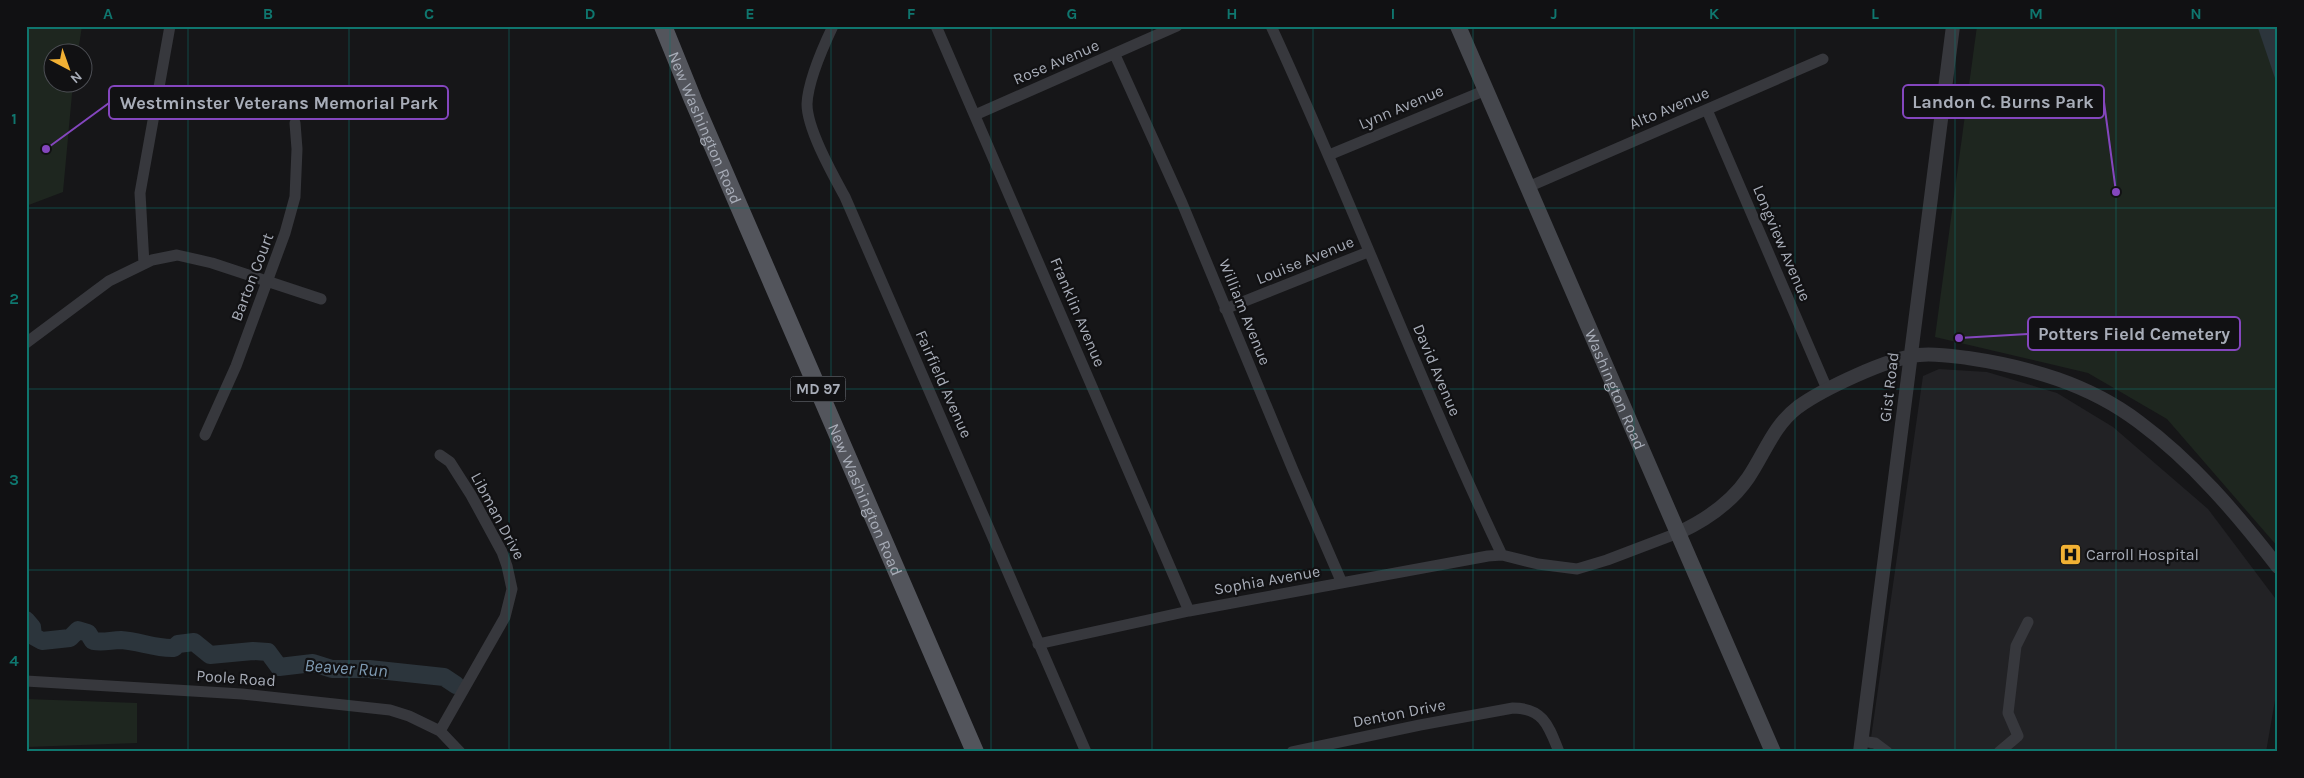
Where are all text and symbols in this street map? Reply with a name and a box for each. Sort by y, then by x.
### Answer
text: A [103,4,113,23]
text: B [263,4,273,23]
text: C [424,4,434,23]
text: D [585,4,596,23]
text: E [745,4,755,23]
text: F [907,4,916,23]
text: G [1067,4,1077,23]
text: H [1226,4,1238,23]
text: I [1391,4,1395,23]
text: J [1550,4,1558,23]
text: K [1709,4,1720,23]
text: L [1871,4,1879,23]
text: M [2029,4,2043,23]
text: N [2190,4,2202,23]
street label: Rose Avenue [1010,35,1102,89]
north arrow [42,42,92,92]
street label: New Washington Road [665,48,746,207]
text: N [67,68,86,87]
street label: Lynn Avenue [1356,81,1446,133]
street label: Alto Avenue [1626,83,1712,133]
callout: Landon C. Burns Park [1903,85,2104,118]
callout: Westminster Veterans Memorial Park [109,86,448,119]
text: Landon C. Burns Park [1912,91,2094,113]
text: Westminster Veterans Memorial Park [120,92,439,114]
text: 1 [11,109,17,128]
street label: Longview Avenue [1749,182,1815,304]
street label: Barton Court [227,230,277,324]
street label: Louise Avenue [1253,232,1357,288]
street label: Franklin Avenue [1046,254,1110,370]
street label: William Avenue [1215,256,1275,368]
text: 2 [9,289,19,308]
callout: Potters Field Cemetery [2028,317,2240,350]
street label: David Avenue [1409,321,1465,419]
text: Potters Field Cemetery [2038,323,2230,345]
street label: Washington Road [1581,326,1650,452]
street label: Fairfield Avenue [912,327,976,441]
street label: Gist Road [1875,351,1903,423]
road number: MD 97 [790,376,846,402]
street label: New Washington Road [825,420,907,578]
street label: Libman Drive [467,469,529,563]
text: 3 [9,470,19,489]
hospital icon: Carroll Hospital [2058,542,2082,566]
place label: Carroll Hospital [2086,545,2199,564]
street label: Sophia Avenue [1212,561,1322,599]
text: 4 [9,651,19,670]
water label: Beaver Run [304,654,388,682]
street label: Poole Road [196,666,276,690]
street label: Denton Drive [1351,695,1447,731]

